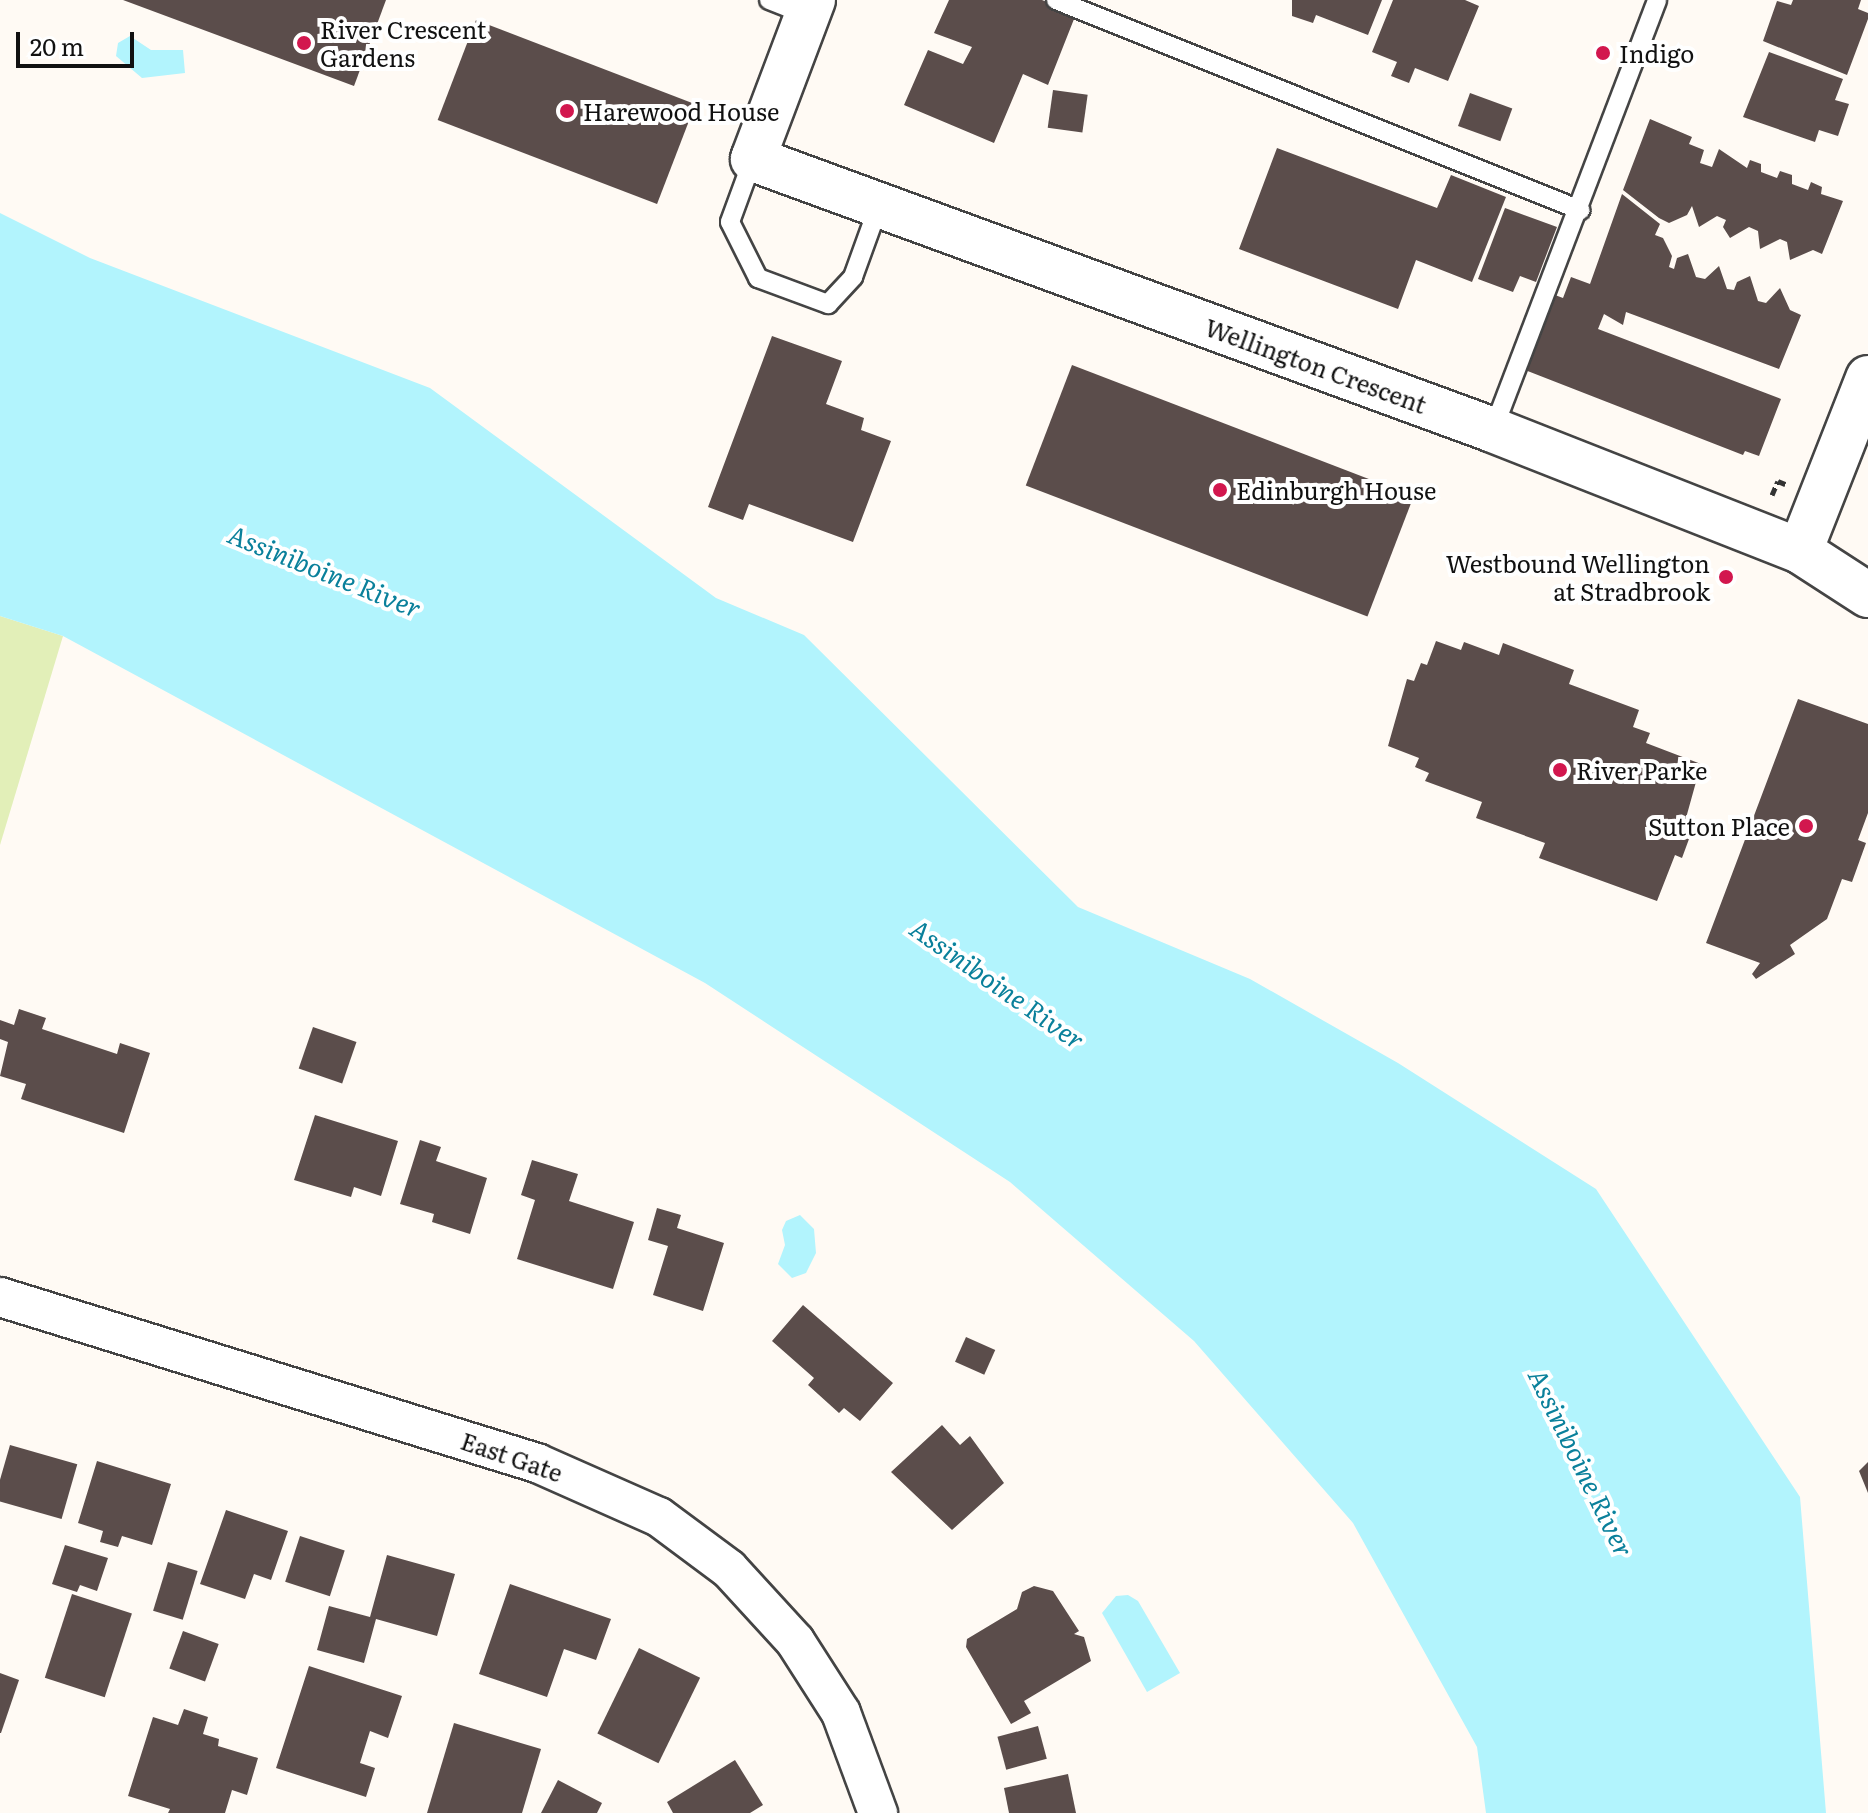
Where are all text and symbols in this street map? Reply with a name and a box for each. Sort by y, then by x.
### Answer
place label: River Crescent Gardens [320,15,486,71]
scale bar [20,16,138,66]
text: 20 m [30,28,84,63]
marker: River Crescent Gardens [295,34,313,52]
place label: Indigo [1619,39,1694,67]
marker: Indigo [1594,44,1612,62]
place label: Harewood House [583,97,779,125]
marker: Harewood House [558,102,576,120]
street label: Wellington Crescent [1201,312,1431,418]
place label: Edinburgh House [1236,476,1436,504]
marker: Edinburgh House [1211,481,1229,499]
water label: Assiniboine River [224,517,426,623]
place label: Westbound Wellington at Stradbrook [1446,549,1710,605]
marker: Westbound Wellington at Stradbrook [1717,568,1735,586]
place label: River Parke [1576,756,1707,784]
marker: River Parke [1551,761,1569,779]
place label: Sutton Place [1648,812,1790,840]
marker: Sutton Place [1797,817,1815,835]
water label: Assiniboine River [905,911,1091,1055]
water label: Assiniboine River [1523,1363,1641,1561]
street label: East Gate [458,1425,566,1487]

